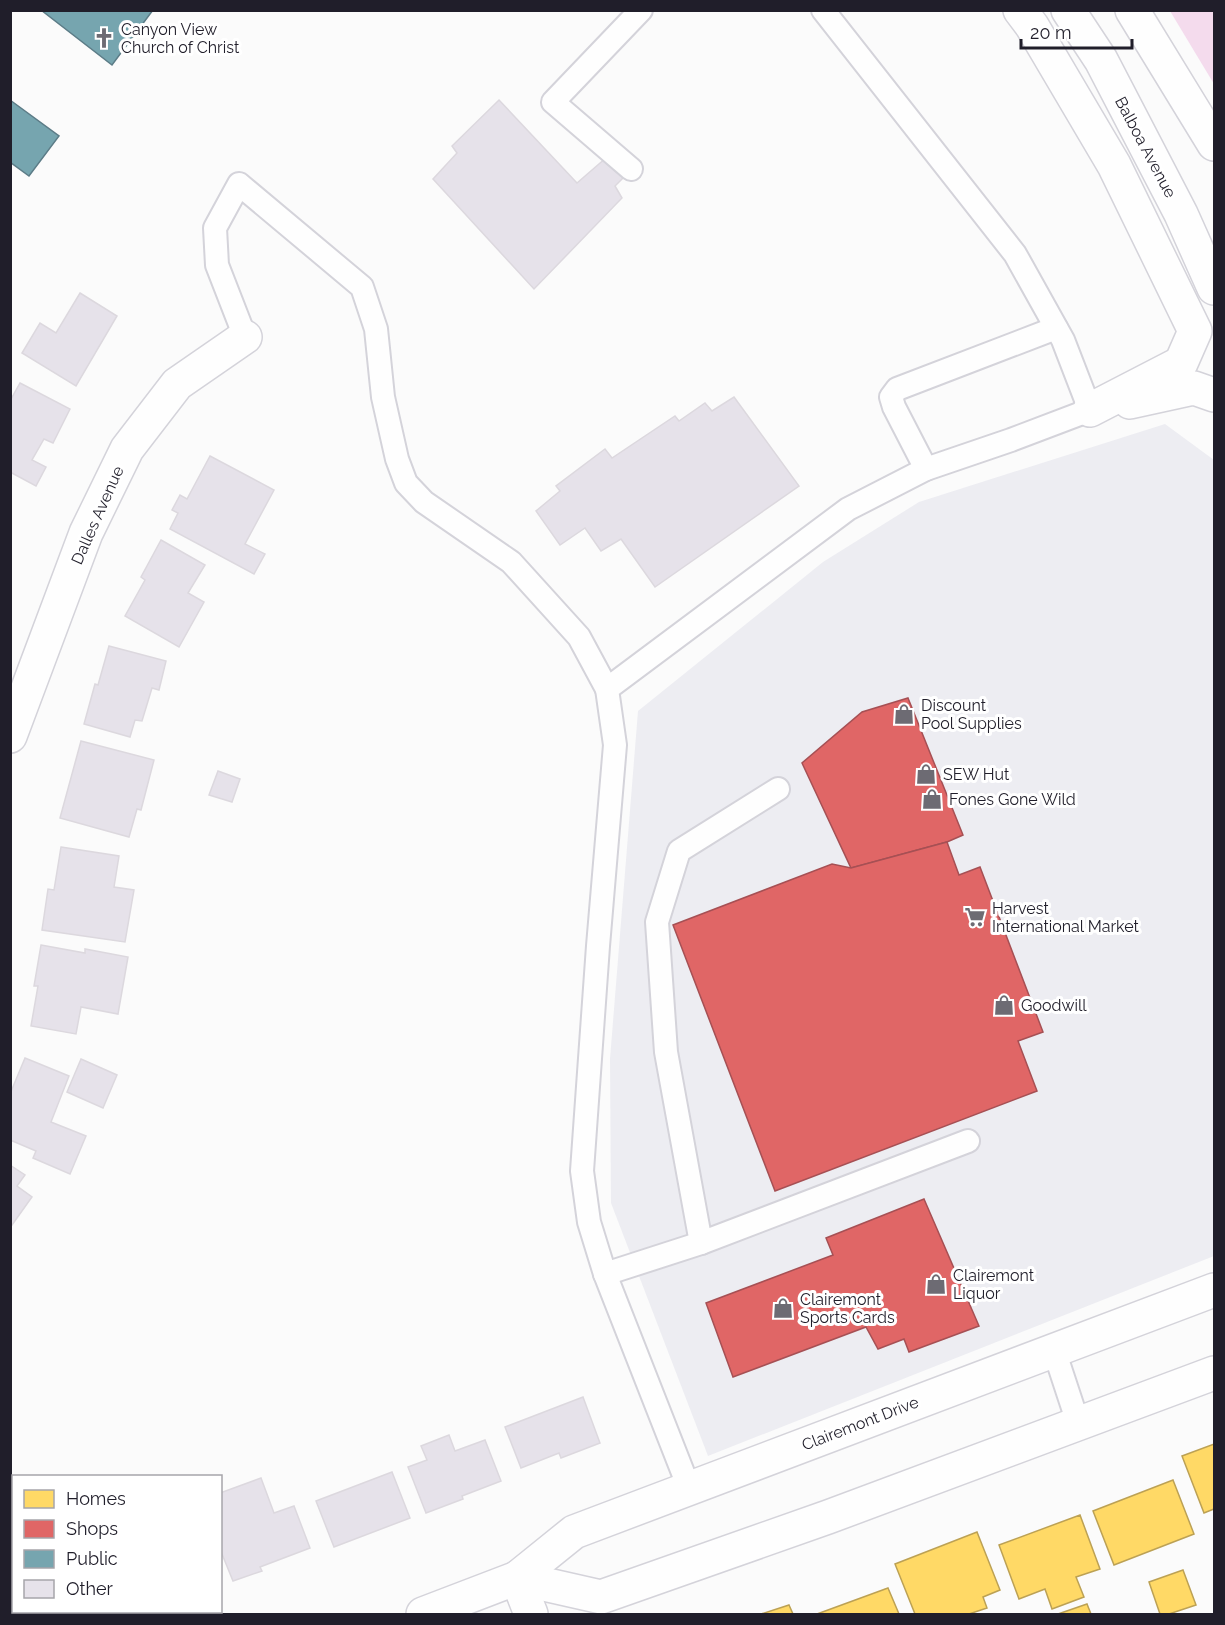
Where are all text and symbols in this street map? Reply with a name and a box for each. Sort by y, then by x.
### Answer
scale bar [1021,12,1132,50]
place label: Canyon View Church of Christ [121,20,240,57]
text: 20 m [1030,22,1072,43]
church icon: Canyon View Church of Christ [92,26,116,50]
street label: Balboa Avenue [1111,94,1180,201]
street label: Dalles Avenue [67,463,128,567]
place label: Discount Pool Supplies [921,696,1022,733]
shop icon: Discount Pool Supplies [892,702,916,726]
shop icon: SEW Hut [914,762,938,786]
place label: SEW Hut [943,765,1010,784]
shop icon: Fones Gone Wild [920,787,944,811]
place label: Fones Gone Wild [949,790,1076,809]
place label: Harvest International Market [992,899,1139,936]
supermarket icon: Harvest International Market [963,905,987,929]
shop icon: Goodwill [992,993,1016,1017]
place label: Goodwill [1021,996,1087,1015]
place label: Clairemont Liquor [953,1266,1035,1303]
shop icon: Clairemont Liquor [924,1272,948,1296]
place label: Clairemont Sports Cards [800,1290,895,1327]
shop icon: Clairemont Sports Cards [771,1296,795,1320]
street label: Clairemont Drive [799,1392,921,1454]
legend [12,1475,222,1613]
text: Homes [66,1488,126,1509]
text: Shops [66,1518,118,1539]
text: Public [66,1548,118,1569]
text: Other [66,1578,114,1599]

